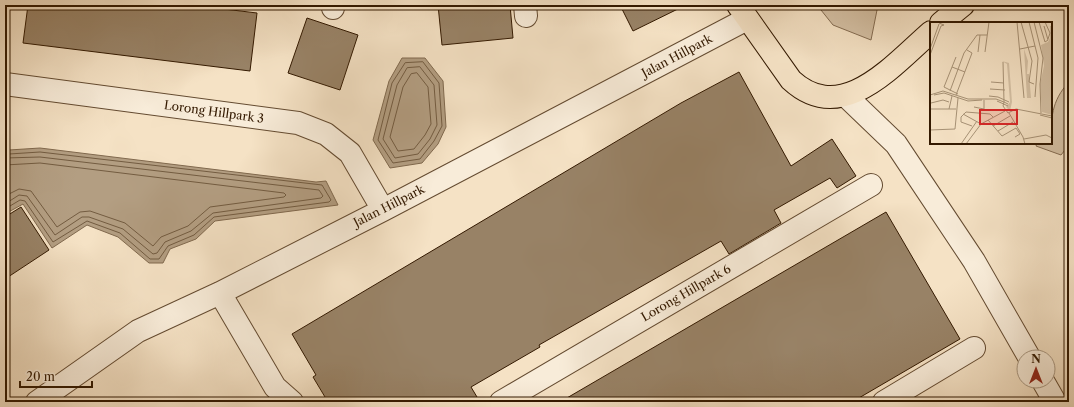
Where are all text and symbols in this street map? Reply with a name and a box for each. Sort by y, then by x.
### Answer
inset map [930,22,1052,144]
street label: Jalan Hillpark [637,30,716,81]
street label: Lorong Hillpark 3 [163,97,265,126]
street label: Jalan Hillpark [349,181,428,231]
street label: Lorong Hillpark 6 [638,261,733,324]
north arrow [1016,349,1056,389]
text: N [1031,352,1041,366]
scale bar [20,363,92,389]
text: 20 m [26,369,55,384]

